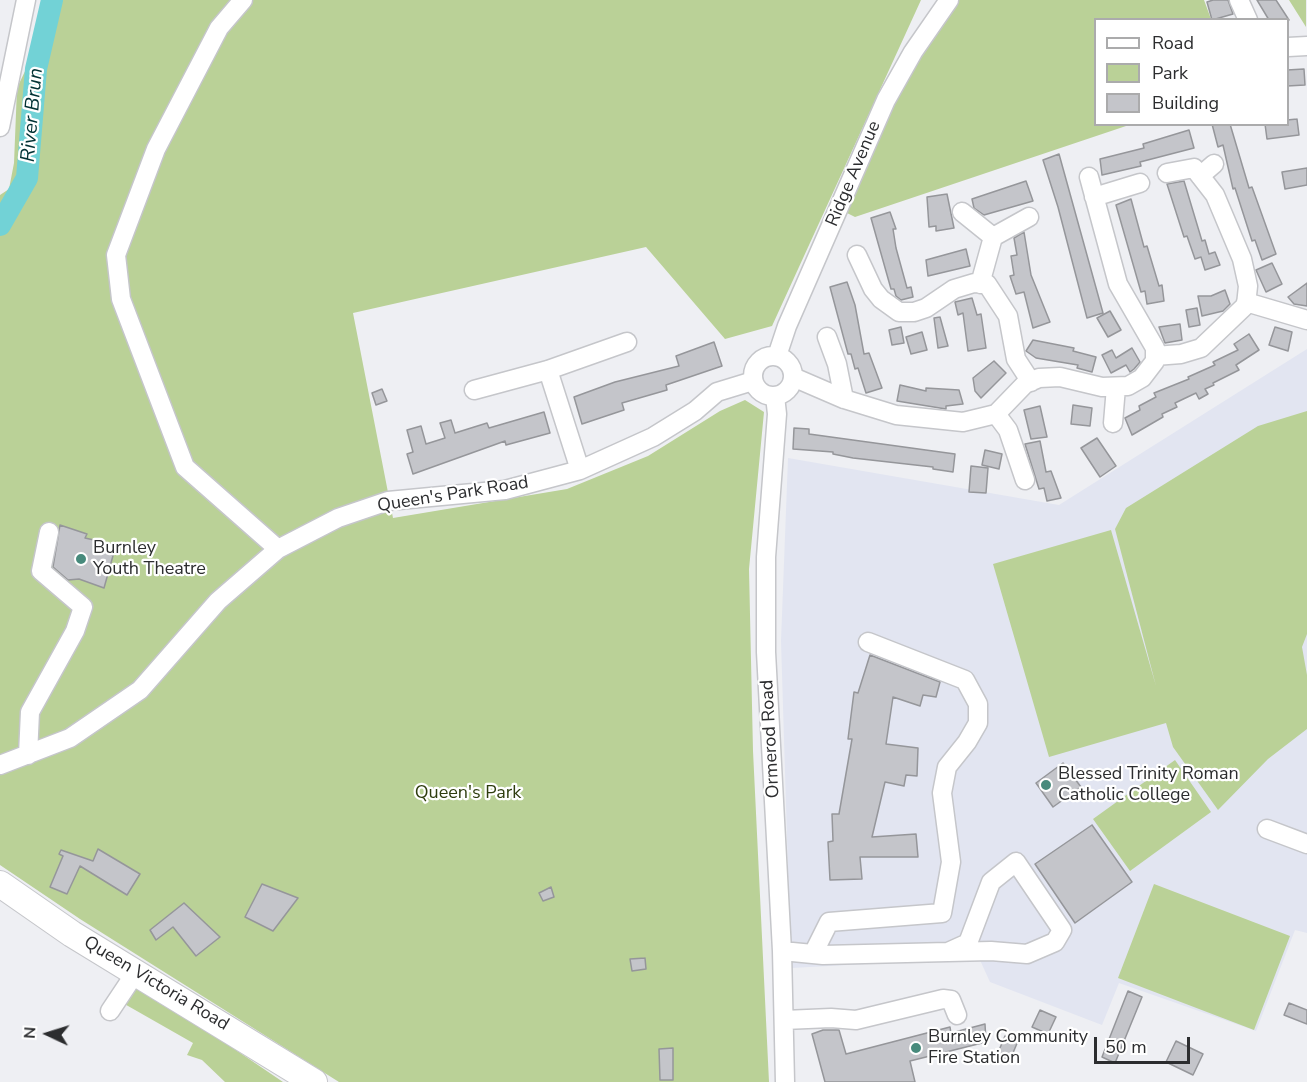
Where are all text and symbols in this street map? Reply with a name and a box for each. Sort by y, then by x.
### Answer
legend [1094,18,1289,126]
text: Road [1152,31,1194,55]
text: Park [1152,61,1188,85]
water label: River Brun [17,67,49,163]
text: Building [1152,91,1219,115]
street label: Ridge Avenue [822,118,886,230]
street label: Queen's Park Road [376,472,530,518]
place label: Burnley Youth Theatre [93,538,206,580]
marker: Burnley Youth Theatre [74,552,88,566]
street label: Ormerod Road [757,679,785,799]
place label: Blessed Trinity Roman Catholic College [1058,764,1239,806]
marker: Blessed Trinity Roman Catholic College [1039,778,1053,792]
park label: Queen's Park [415,783,521,805]
street label: Queen Victoria Road [79,932,233,1036]
north arrow [18,1004,78,1064]
scale bar [1097,1025,1193,1063]
text: N [19,1026,41,1039]
place label: Burnley Community Fire Station [928,1027,1088,1070]
text: 50 m [1105,1035,1147,1059]
marker: Burnley Community Fire Station [909,1041,923,1055]

